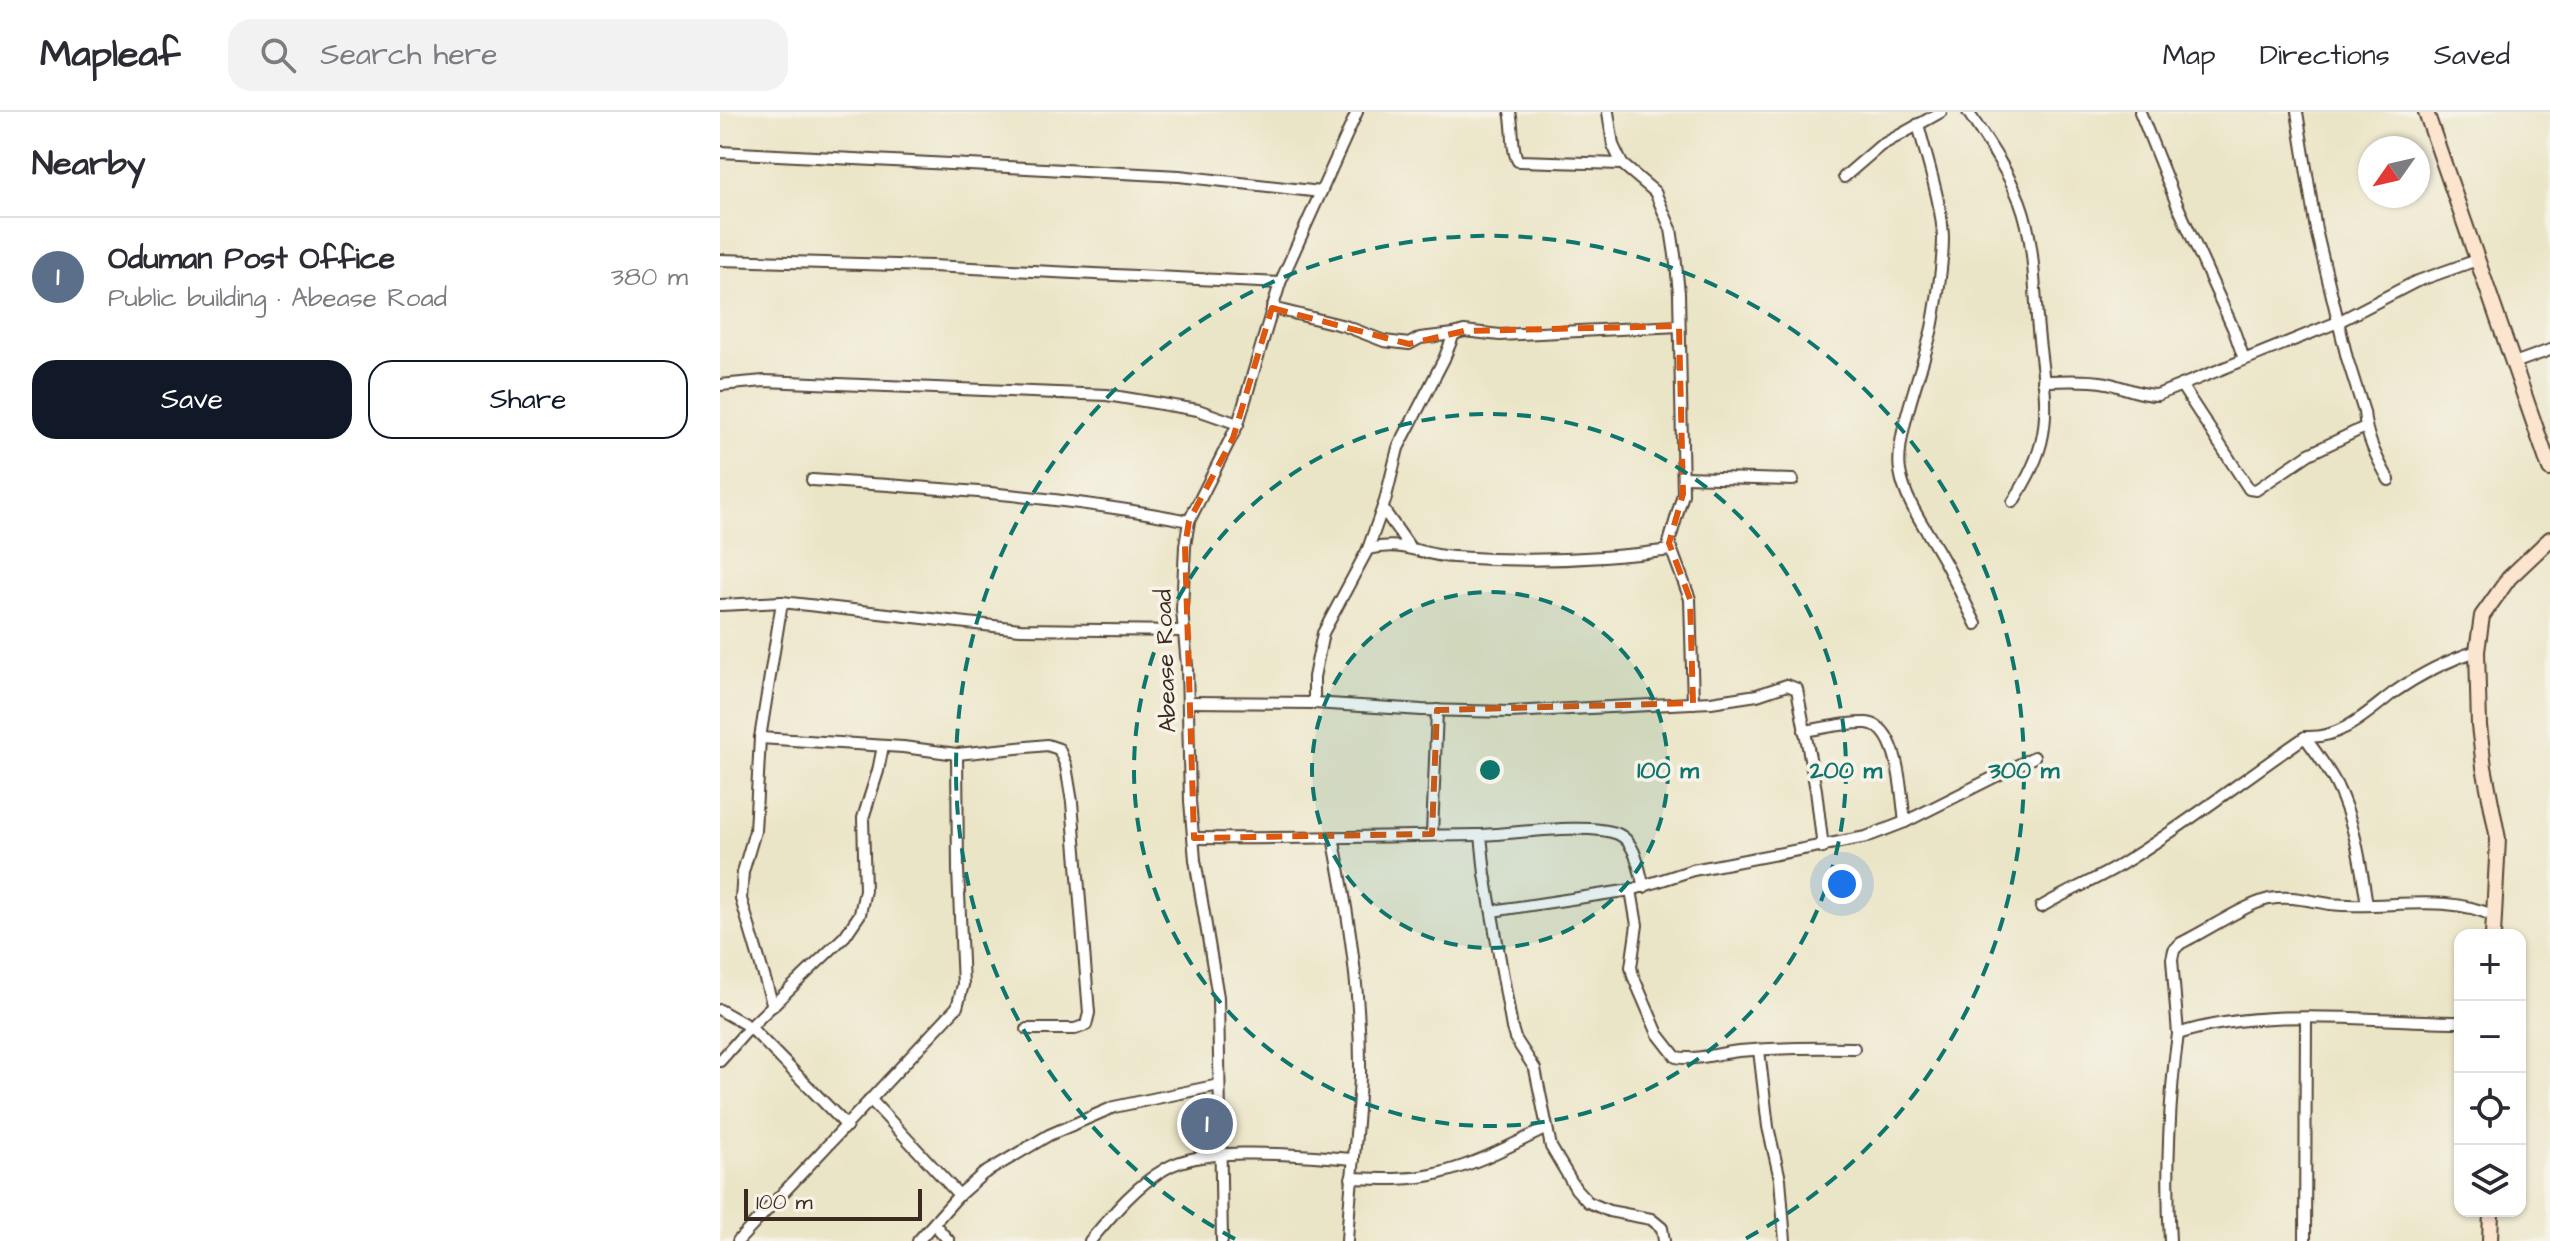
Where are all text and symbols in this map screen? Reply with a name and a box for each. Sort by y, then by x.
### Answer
search box [228,19,788,91]
text: Mapleaf [40,29,180,81]
icon: search [256,33,300,77]
text: Search here [320,34,497,76]
text: Map [2163,36,2216,75]
text: Directions [2260,36,2390,75]
text: Saved [2434,36,2510,75]
north arrow [2358,136,2430,208]
text: Nearby [32,140,146,188]
text: Oduman Post Office [108,238,395,280]
text: 1 [56,259,60,295]
text: 380 m [611,259,688,295]
text: Public building · Abease Road [108,280,447,316]
button: Save [32,360,352,439]
button: Share [368,360,688,439]
street label: Abease Road [1147,589,1185,733]
text: 100 m [1637,754,1699,788]
text: 200 m [1809,754,1882,788]
text: 300 m [1988,754,2060,788]
centre of rings [1476,756,1504,784]
your location [1822,864,1862,904]
map controls [2454,929,2526,1217]
button: + [2454,929,2526,1001]
button: − [2454,1001,2526,1073]
button: locate [2454,1073,2526,1145]
pin: 1 [1181,1094,1233,1154]
button: layers [2454,1145,2526,1217]
scale bar [744,1185,922,1221]
text: 100 m [756,1187,813,1218]

